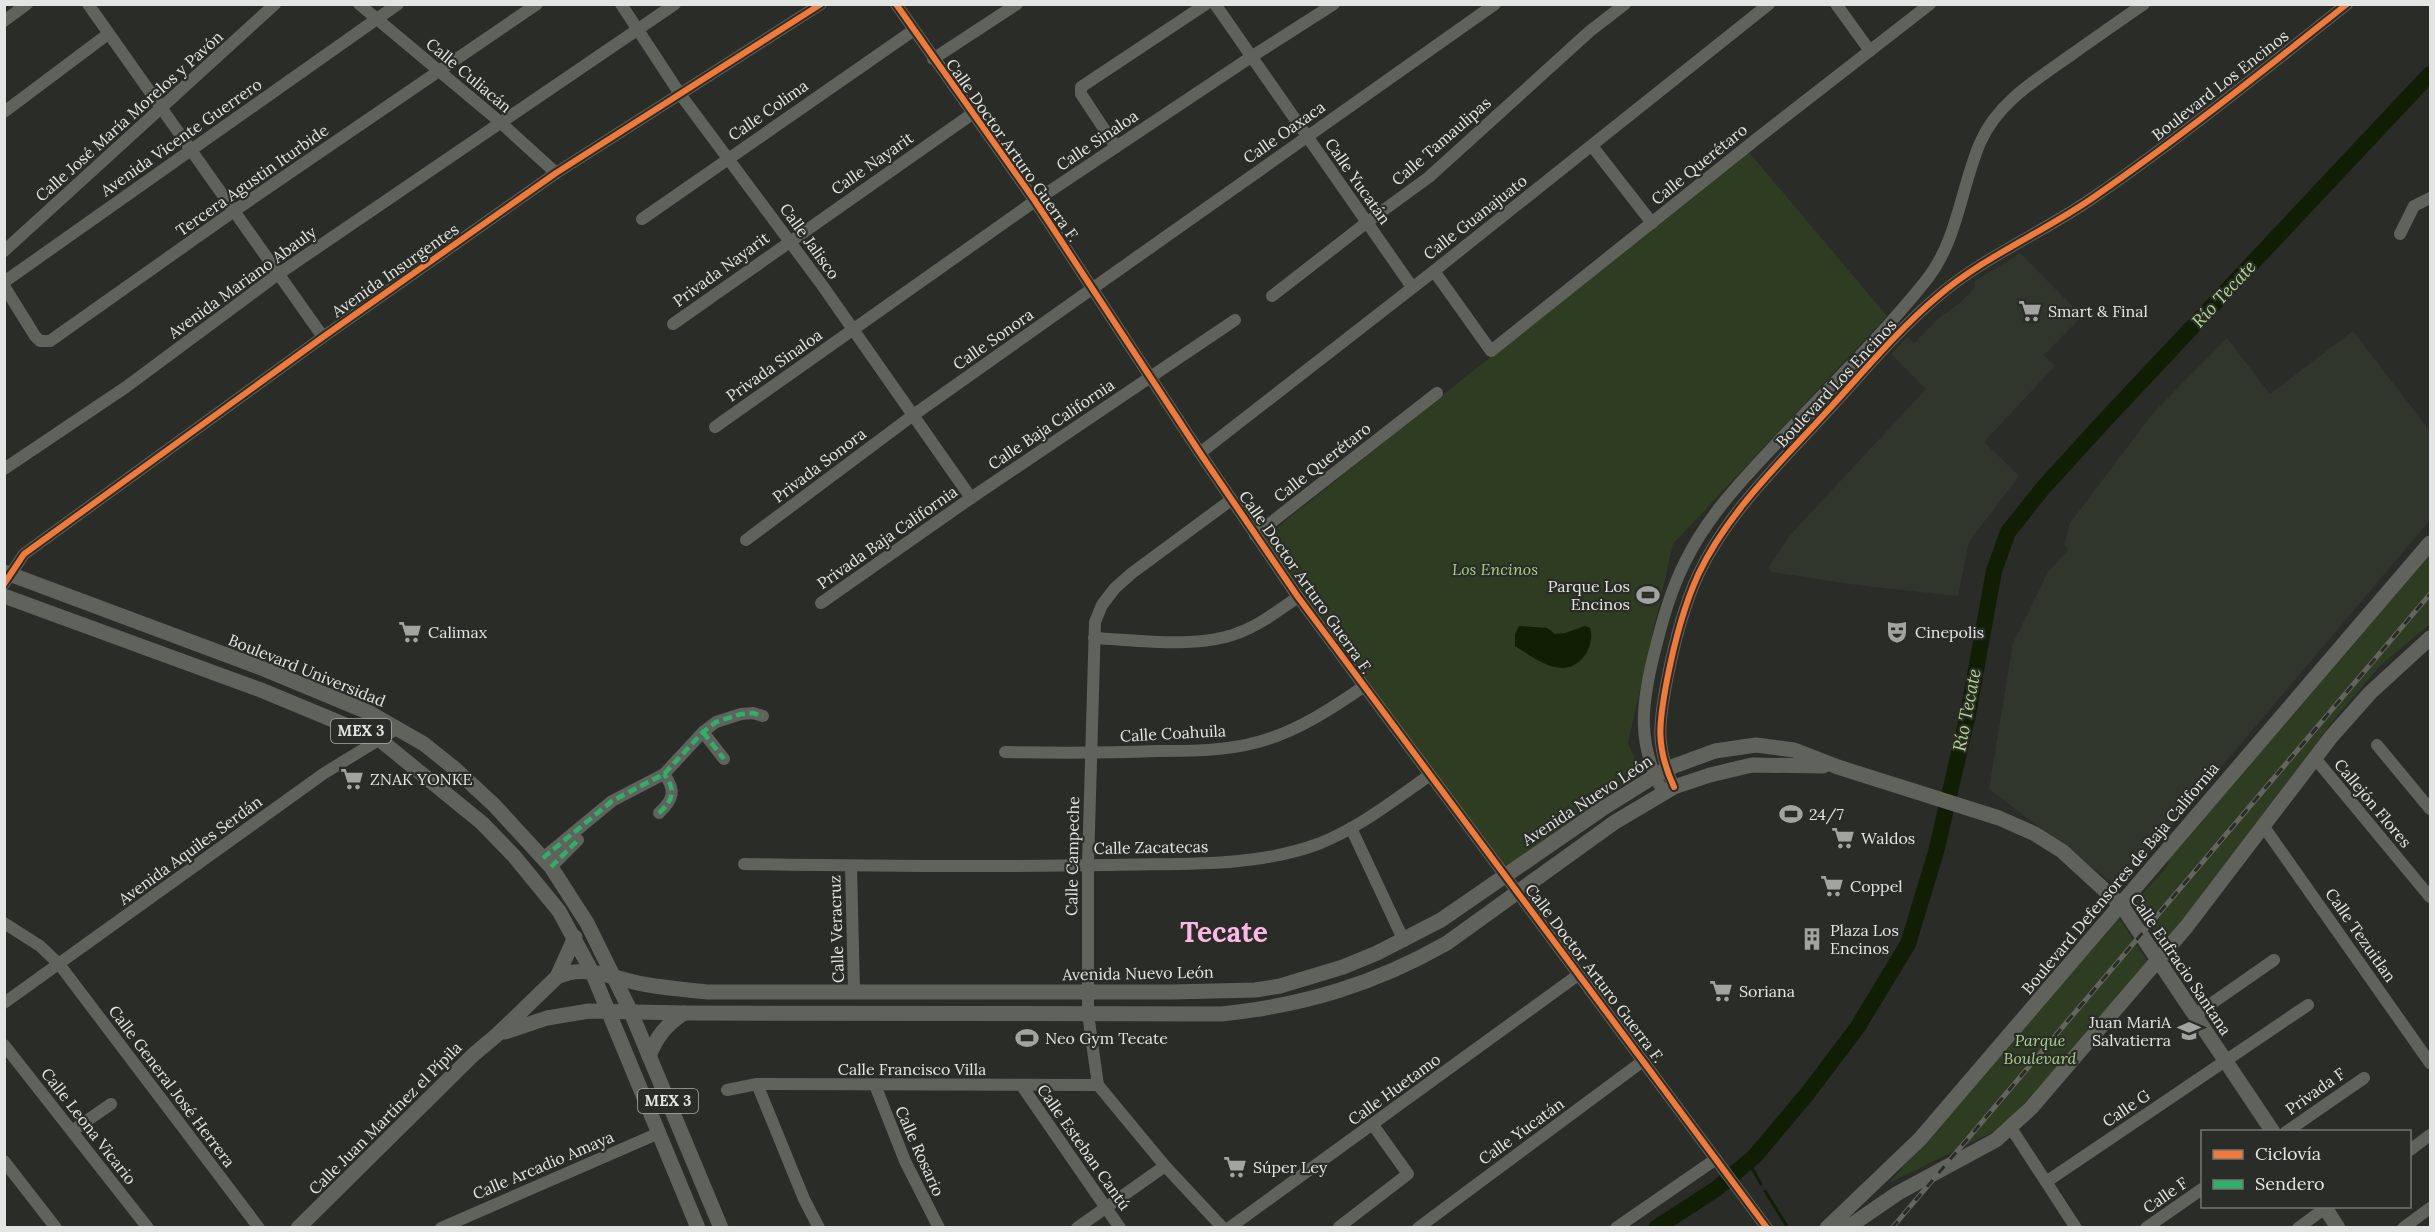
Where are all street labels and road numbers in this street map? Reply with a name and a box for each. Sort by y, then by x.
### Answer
street label: Boulevard Los Encinos [2148,25,2292,145]
street label: Calle José María Morelos y Pavón [31,26,227,206]
street label: Calle Culiacán [422,33,516,117]
street label: Calle Doctor Arturo Guerra F. [942,55,1084,245]
street label: Avenida Vicente Guerrero [96,74,265,201]
street label: Calle Colima [724,75,812,145]
street label: Calle Tamaulipas [1387,92,1495,190]
street label: Calle Oaxaca [1239,96,1329,168]
street label: Calle Sinaloa [1052,105,1142,175]
street label: Calle Querétaro [1647,119,1751,209]
street label: Tercera Agustin Iturbide [172,120,332,240]
street label: Calle Nayarit [827,127,918,199]
street label: Calle Yucatán [1321,134,1395,228]
street label: Calle Guanajuato [1419,170,1531,264]
street label: Calle Jalisco [776,199,844,283]
street label: Avenida Insurgentes [327,219,462,322]
street label: Avenida Mariano Abauly [163,221,320,343]
street label: Privada Nayarit [669,227,774,311]
street label: Calle Sonora [949,304,1037,374]
street label: Boulevard Los Encinos [1771,315,1901,451]
street label: Privada Sinaloa [722,324,826,406]
street label: Calle Baja California [984,374,1118,474]
street label: Calle Querétaro [1269,418,1375,506]
street label: Privada Sonora [768,423,870,507]
street label: Privada Baja California [813,481,961,593]
street label: Calle Doctor Arturo Guerra F. [1235,487,1377,677]
street label: Boulevard Universidad [226,629,389,711]
road number: MEX 3 [331,719,391,743]
street label: Calle Coahuila [1120,720,1226,746]
street label: Avenida Nuevo León [1517,750,1656,850]
street label: Callejón Flores [2330,755,2416,851]
street label: Boulevard Defensores de Baja California [2017,758,2223,998]
street label: Avenida Aquiles Serdán [113,791,266,909]
street label: Calle Campeche [1061,796,1083,916]
street label: Calle Zacatecas [1094,836,1208,858]
street label: Calle Veracruz [824,875,848,983]
street label: Calle Doctor Arturo Guerra F. [1521,880,1669,1066]
street label: Calle Tezuitlan [2321,884,2401,986]
street label: Calle Eufracio Santana [2126,889,2236,1039]
street label: Avenida Nuevo León [1061,962,1214,984]
street label: Calle General José Herrera [105,1001,239,1171]
street label: Calle Juan Martínez el Pípila [304,1037,466,1199]
street label: Calle Huetamo [1344,1049,1444,1129]
street label: Calle Francisco Villa [838,1059,986,1079]
street label: Privada F [2281,1063,2349,1119]
street label: Calle Leona Vicario [37,1064,141,1188]
street label: Calle Esteban Cantú [1033,1080,1135,1214]
street label: Calle G [2098,1085,2154,1131]
road number: MEX 3 [638,1089,698,1113]
street label: Calle Yucatán [1474,1093,1568,1169]
street label: Calle Rosario [891,1103,949,1199]
street label: Calle Arcadio Amaya [469,1126,617,1204]
street label: Calle F [2139,1172,2191,1217]

